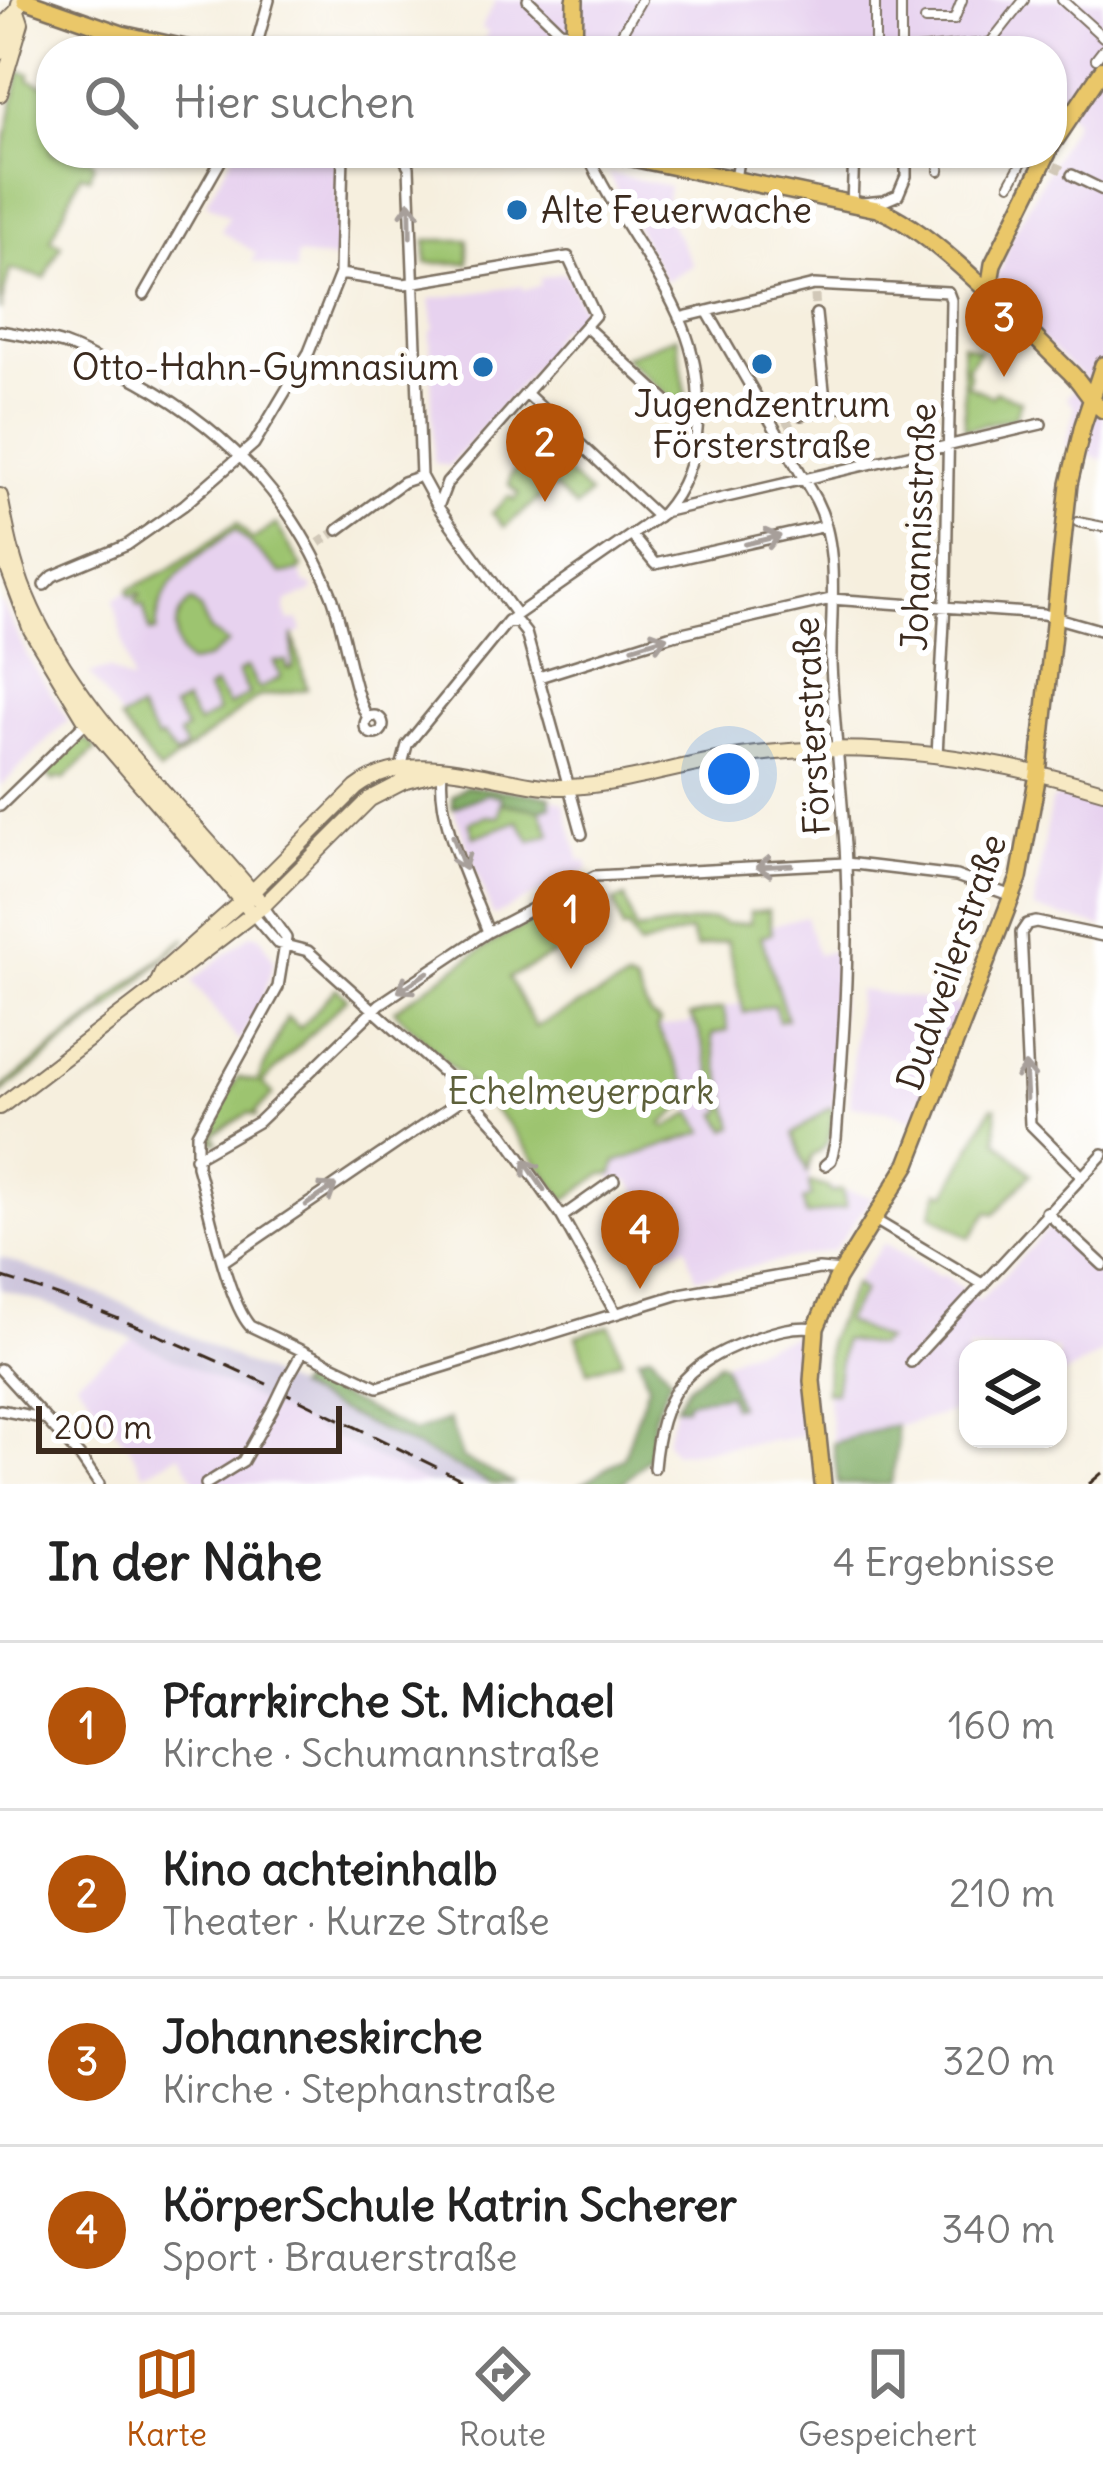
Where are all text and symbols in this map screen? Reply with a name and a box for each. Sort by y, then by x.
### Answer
search box [36,36,1067,168]
icon: search [78,69,144,135]
text: Hier suchen [174,74,415,130]
place label: Alte Feuerwache [541,188,812,233]
marker: Alte Feuerwache [504,197,530,223]
one-way arrow [399,200,422,239]
pin: 3 [965,278,1043,377]
place label: Otto-Hahn-Gymnasium [72,345,459,390]
marker: Jugendzentrum Försterstraße [749,351,775,377]
marker: Otto-Hahn-Gymnasium [470,354,496,380]
place label: Jugendzentrum Försterstraße [634,382,890,468]
street label: Johannisstraße [892,402,945,652]
pin: 2 [506,403,584,502]
one-way arrow [743,528,781,550]
street label: Försterstraße [783,616,840,836]
one-way arrow [630,630,668,652]
your location [699,744,759,804]
street label: Dudweilerstraße [887,828,1016,1096]
one-way arrow [450,833,471,870]
one-way arrow [755,855,794,878]
pin: 1 [532,870,610,969]
one-way arrow [397,969,431,994]
one-way arrow [1014,1062,1037,1101]
park label: Echelmeyerpark [448,1069,714,1114]
one-way arrow [522,1158,547,1192]
one-way arrow [304,1183,338,1208]
pin: 4 [601,1190,679,1289]
map controls [959,1340,1067,1448]
button: layers [959,1340,1067,1448]
scale bar [36,1400,342,1453]
text: 200 m [54,1406,152,1448]
text: In der Nähe [48,1530,323,1594]
text: 4 Ergebnisse [833,1538,1055,1587]
text: Pfarrkirche St. Michael [162,1673,615,1729]
text: 1 [79,1701,95,1750]
text: 160 m [948,1701,1055,1750]
text: Kirche · Schumannstraße [162,1729,600,1778]
text: Kino achteinhalb [162,1841,498,1897]
text: 2 [76,1869,98,1918]
text: 210 m [949,1869,1055,1918]
text: Theater · Kurze Straße [162,1897,550,1946]
text: Johanneskirche [162,2009,483,2065]
text: 3 [76,2037,98,2086]
text: 320 m [942,2037,1055,2086]
text: Kirche · Stephanstraße [162,2065,556,2114]
text: KörperSchule Katrin Scherer [162,2177,737,2233]
text: 4 [76,2205,98,2254]
text: 340 m [941,2205,1055,2254]
text: Sport · Brauerstraße [162,2233,518,2282]
tab: Karte [126,2341,207,2455]
tab: Route [459,2341,546,2455]
tab: Gespeichert [798,2341,977,2455]

